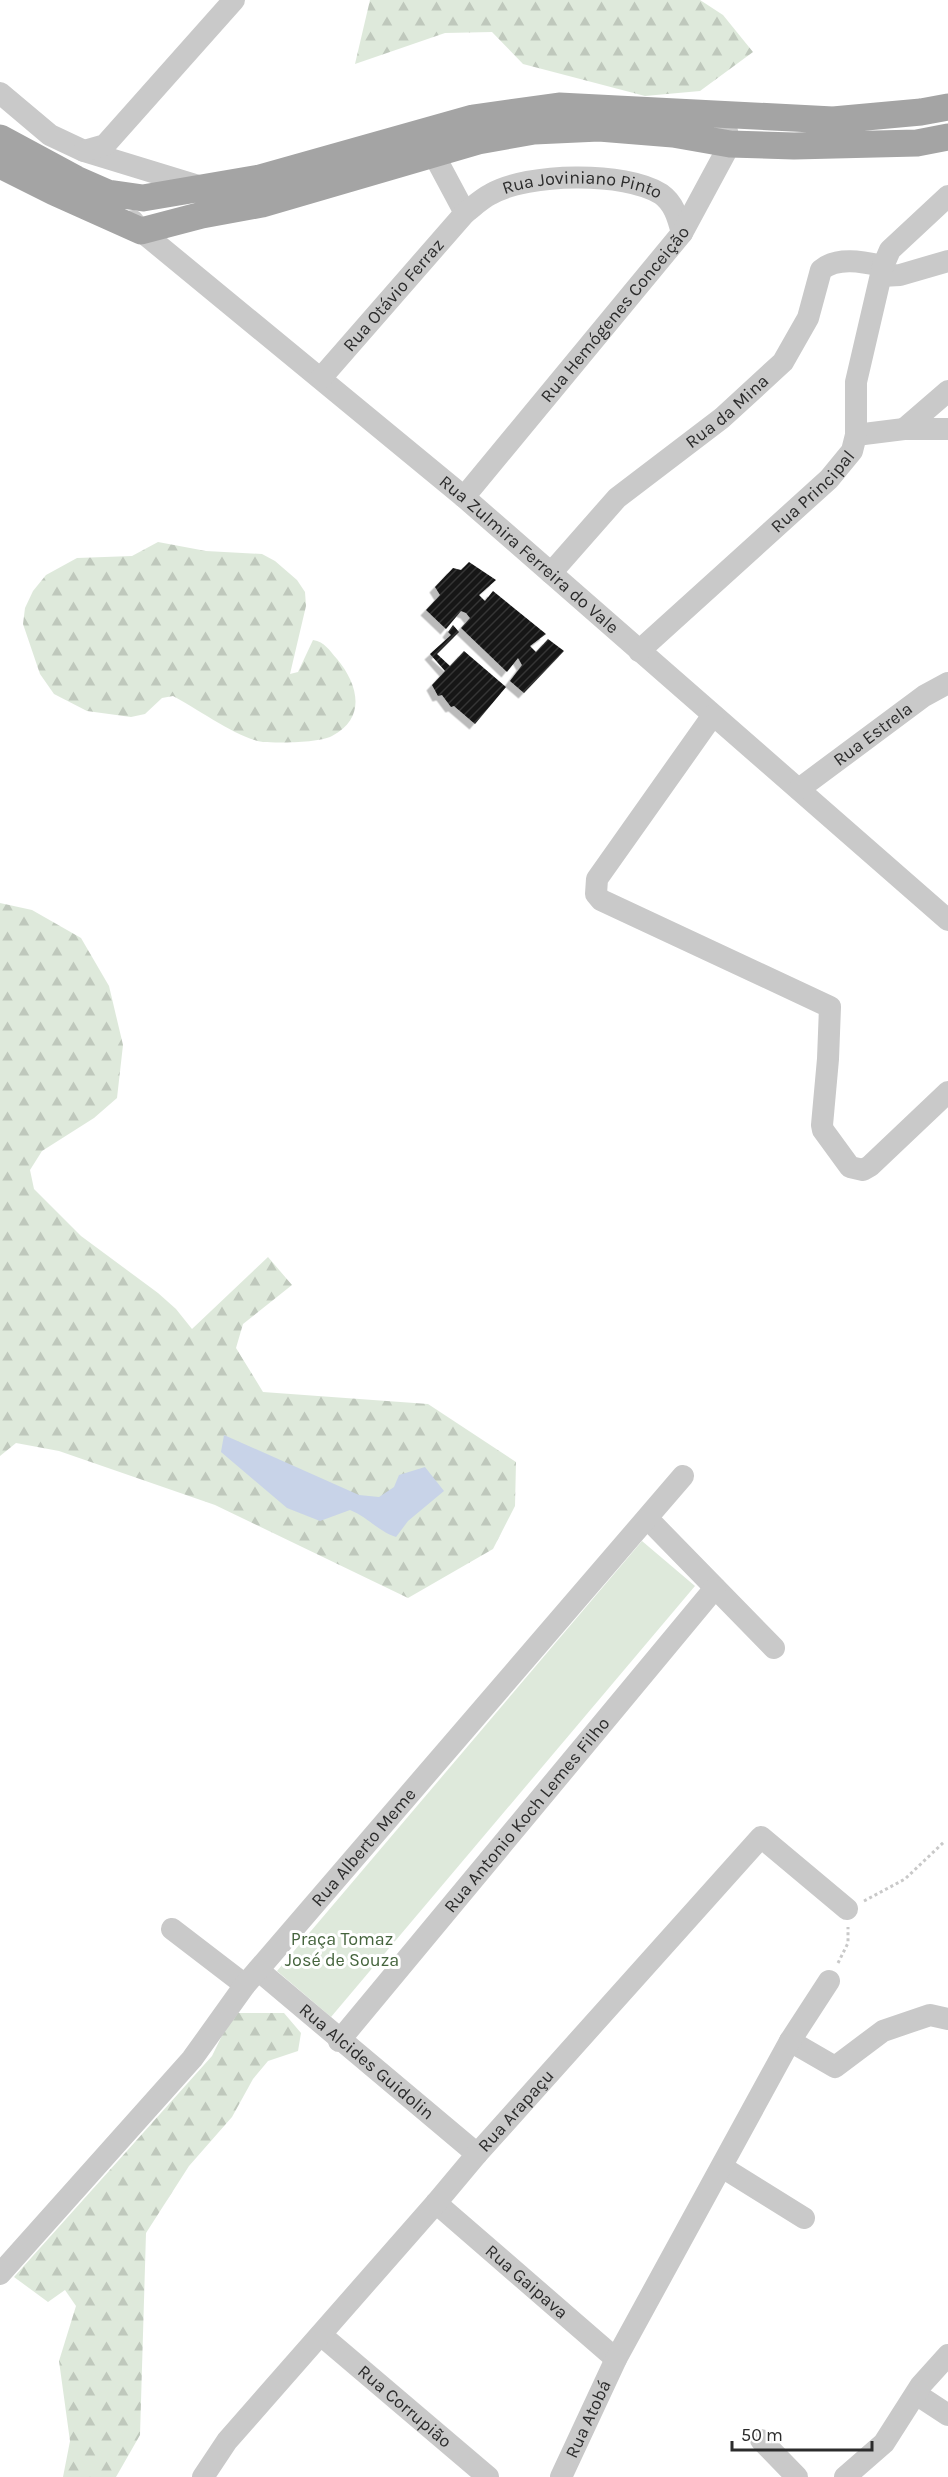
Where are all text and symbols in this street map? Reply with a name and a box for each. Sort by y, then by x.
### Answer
street label: Rua Joviniano Pinto [499,166,666,203]
street label: Rua Hemógenes Conceição [536,223,694,407]
street label: Rua Otávio Ferraz [338,234,449,356]
street label: Rua da Mina [681,370,773,453]
street label: Rua Principal [766,446,859,537]
street label: Rua Zulmira Ferreira do Vale [435,470,623,638]
street label: Rua Estrela [829,697,917,771]
street label: Rua Antonio Koch Lemes Filho [439,1712,614,1917]
street label: Rua Alberto Meme [306,1783,421,1911]
park label: Praça Tomaz José de Souza [285,1928,399,1971]
street label: Rua Alcides Guidolin [295,1998,439,2124]
street label: Rua Arapaçu [473,2065,559,2157]
street label: Rua Gaipava [481,2240,573,2323]
street label: Rua Corrupião [353,2360,456,2452]
street label: Rua Atobá [560,2376,616,2462]
scale bar [732,2414,872,2452]
text: 50 m [741,2424,783,2446]

